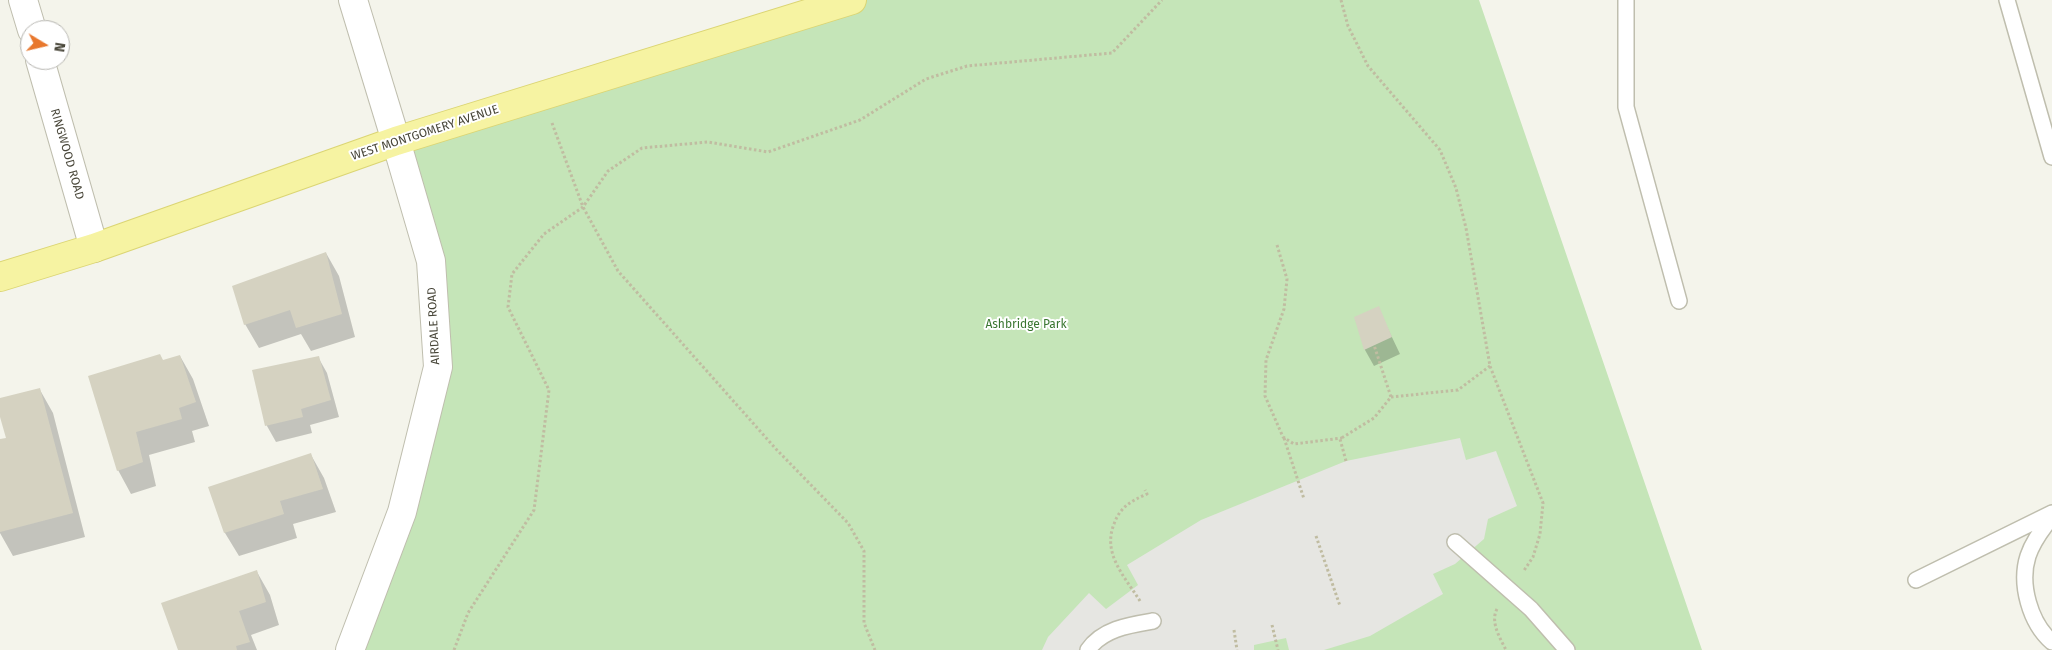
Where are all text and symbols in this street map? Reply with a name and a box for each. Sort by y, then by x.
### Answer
north arrow [20,20,70,70]
text: N [50,41,68,53]
street label: WEST MONTGOMERY AVENUE [350,102,500,164]
street label: RINGWOOD ROAD [47,107,87,201]
street label: AIRDALE ROAD [425,287,443,365]
park label: Ashbridge Park [985,318,1067,332]

